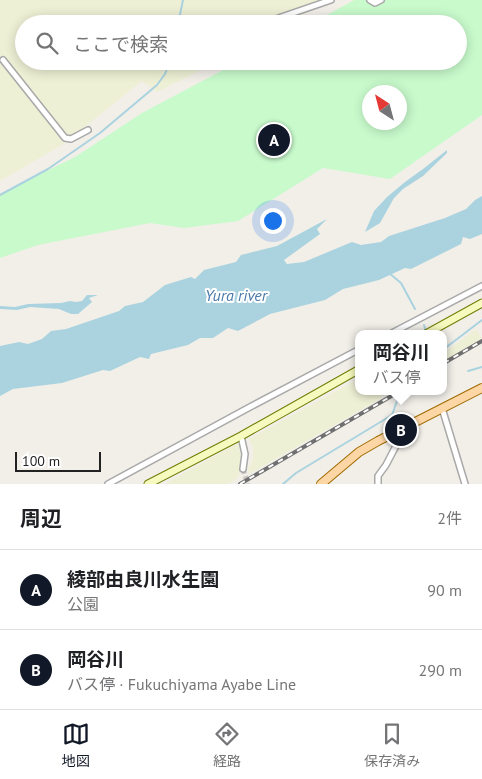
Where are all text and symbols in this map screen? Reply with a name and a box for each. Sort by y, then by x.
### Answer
search box [15,15,467,70]
icon: search [33,29,61,57]
text: ここで検索 [73,32,168,56]
north arrow [362,85,407,130]
pin: A [258,121,290,159]
your location [260,208,286,234]
water label: Yura river [205,285,269,305]
popup [355,330,447,395]
text: 岡谷川 [372,340,430,364]
text: バス停 [372,367,421,387]
pin: B [385,411,417,449]
scale bar [15,449,101,472]
text: 100 m [22,452,60,470]
text: 周辺 [20,505,62,532]
text: 2件 [437,508,462,528]
text: 綾部由良川水生園 [67,567,219,591]
text: A [31,580,41,600]
text: 90 m [427,580,462,600]
text: 公園 [67,594,99,614]
text: 岡谷川 [67,647,124,671]
text: B [31,660,41,680]
text: 290 m [419,660,462,680]
text: バス停 · Fukuchiyama Ayabe Line [67,674,296,694]
tab: 地図 [62,720,90,770]
tab: 経路 [213,720,241,770]
tab: 保存済み [364,720,420,770]

